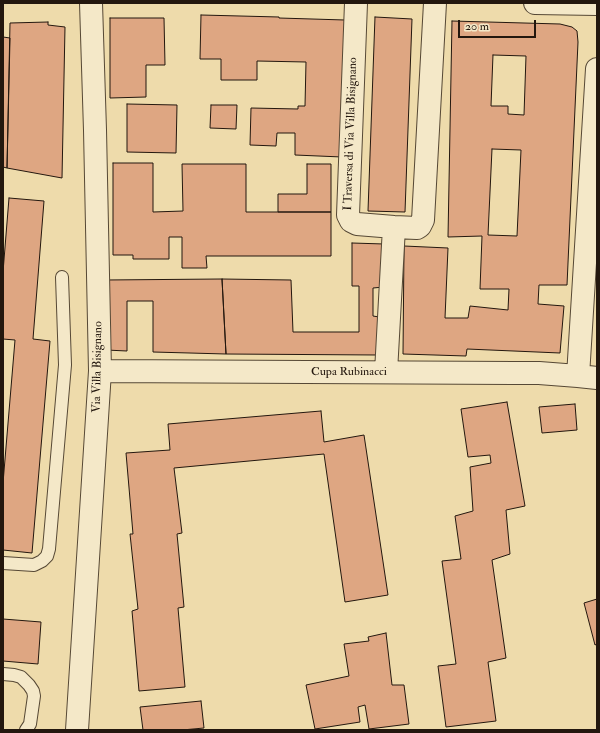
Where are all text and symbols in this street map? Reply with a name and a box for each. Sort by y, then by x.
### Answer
scale bar [460,12,538,38]
text: 20 m [465,19,489,34]
street label: I Traversa di Via Villa Bisignano [341,57,361,211]
street label: Via Villa Bisignano [90,321,106,413]
street label: Cupa Rubinacci [311,365,387,379]

